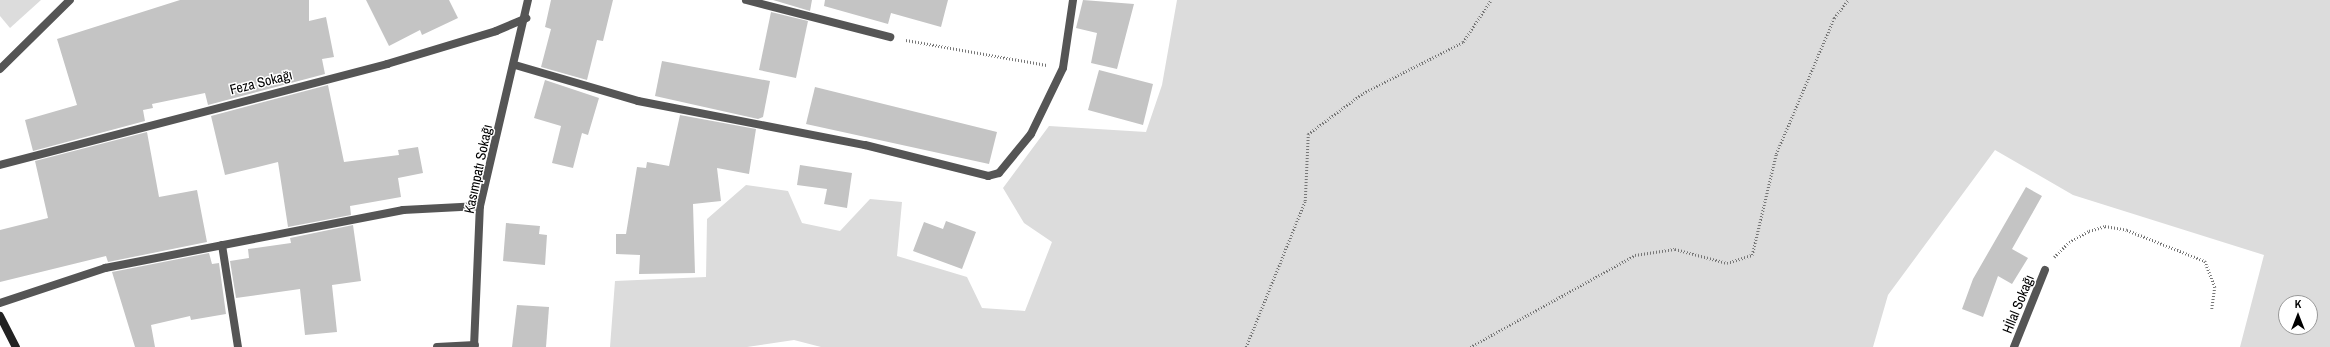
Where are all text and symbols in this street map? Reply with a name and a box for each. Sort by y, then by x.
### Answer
street label: Feza Sokağı [228,66,294,98]
street label: Kasımpatı Sokağı [460,123,496,215]
street label: Hİlal Sokağı [1999,272,2037,336]
north arrow [2278,295,2318,335]
text: K [2295,297,2301,311]

